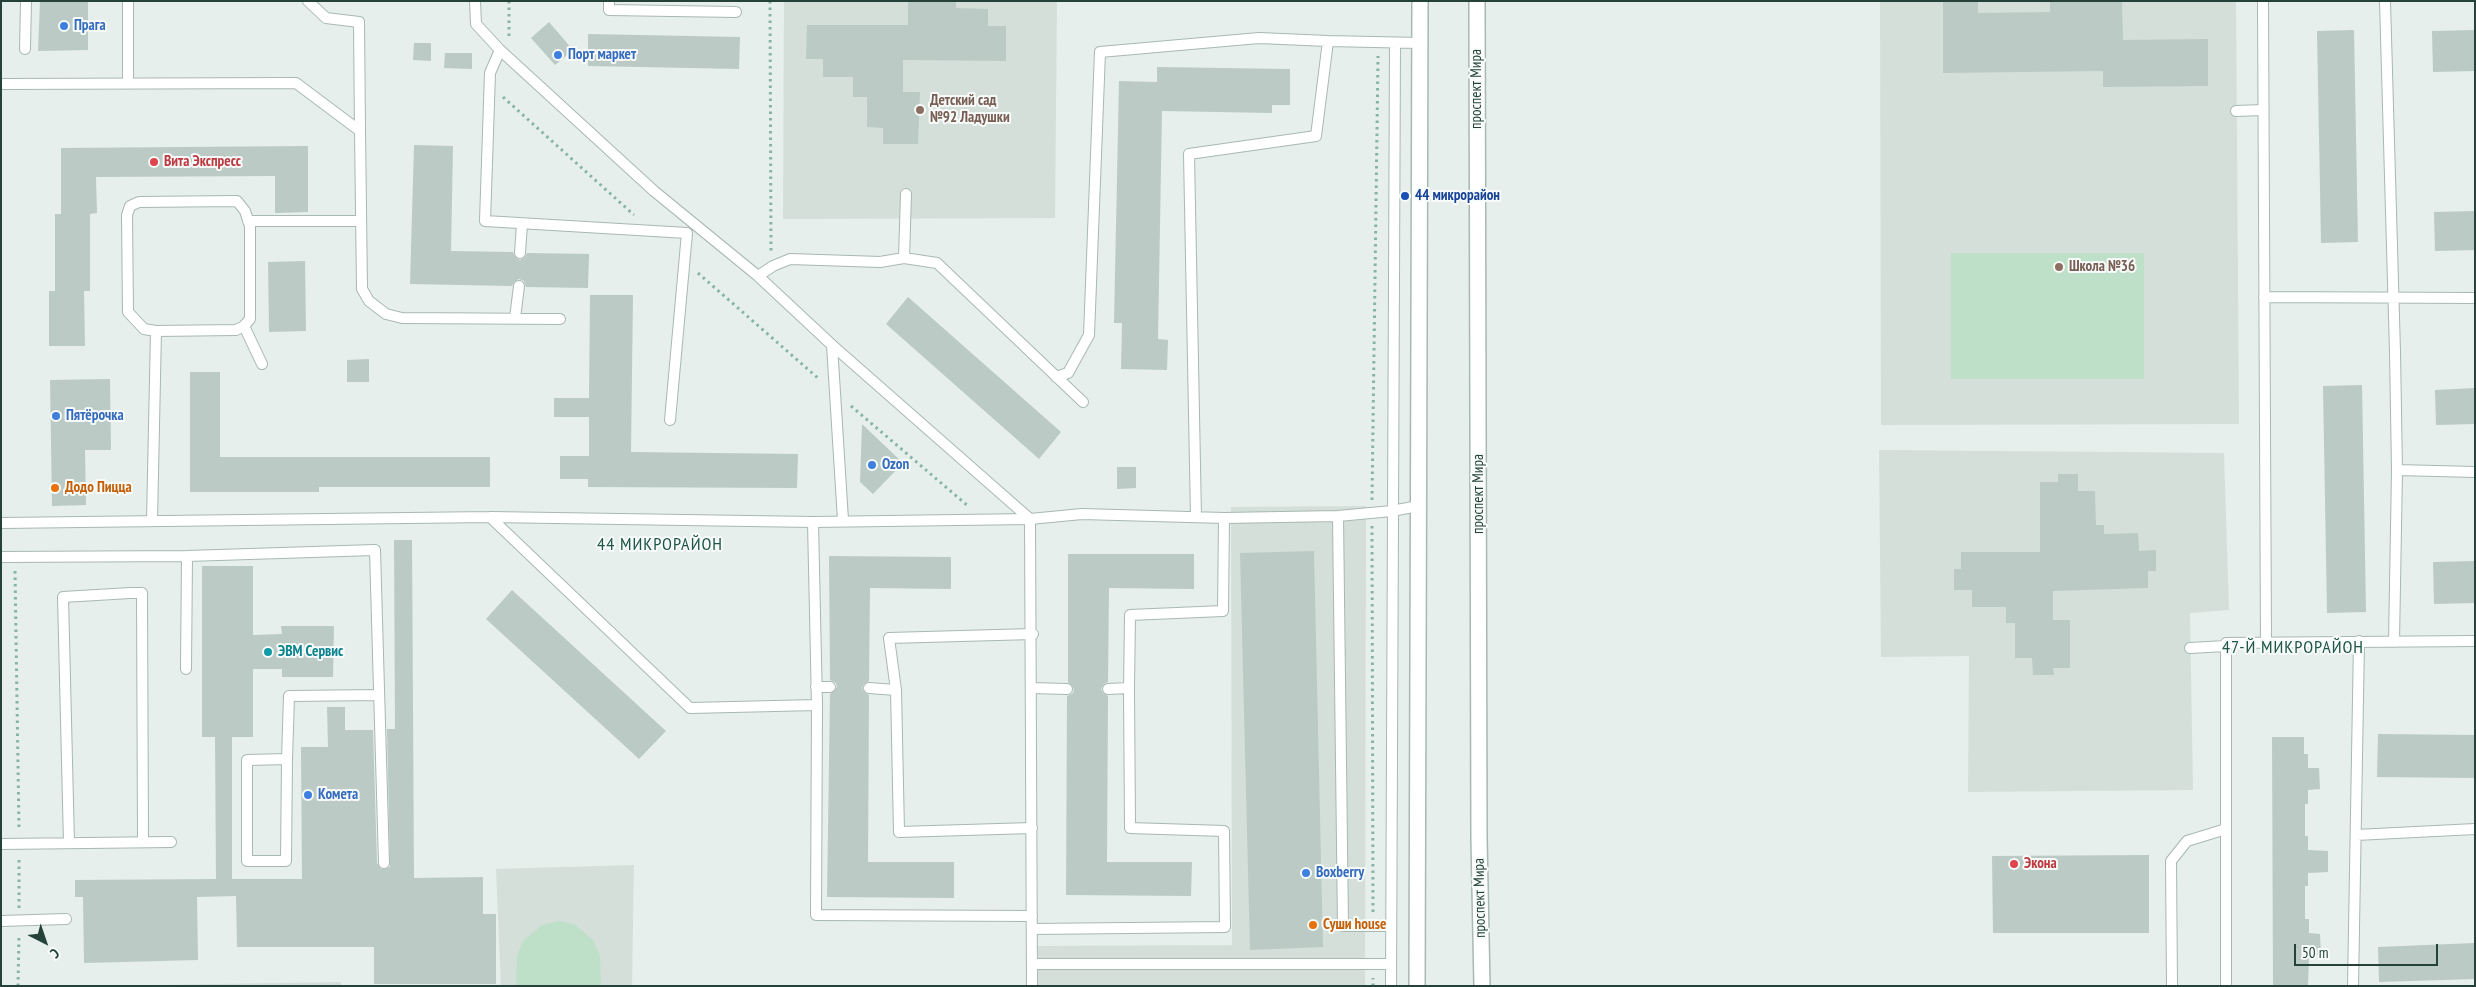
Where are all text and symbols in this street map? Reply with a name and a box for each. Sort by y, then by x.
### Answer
place label: Прага [74,17,106,35]
marker: Прага [58,20,70,32]
place label: Порт маркет [568,46,636,64]
marker: Порт маркет [552,49,564,61]
street label: проспект Мира [1468,49,1486,129]
place label: Детский сад №92 Ладушки [930,92,1010,127]
marker: Детский сад №92 Ладушки [914,104,926,116]
place label: Вита Экспресс [164,153,241,171]
marker: Вита Экспресс [148,156,160,168]
place label: 44 микрорайон [1415,187,1500,205]
marker: 44 микрорайон [1399,190,1411,202]
place label: Школа №36 [2069,258,2135,276]
marker: Школа №36 [2053,261,2065,273]
place label: Пятёрочка [66,407,124,425]
marker: Пятёрочка [50,410,62,422]
street label: проспект Мира [1470,454,1488,534]
place label: Ozon [882,456,909,474]
marker: Ozon [866,459,878,471]
place label: Додо Пицца [65,479,132,497]
marker: Додо Пицца [49,482,61,494]
district label: 44 МИКРОРАЙОН [595,534,725,556]
district label: 47-Й МИКРОРАЙОН [2220,637,2366,659]
place label: ЭВМ Сервис [278,643,343,661]
marker: ЭВМ Сервис [262,646,274,658]
place label: Комета [318,786,358,804]
marker: Комета [302,789,314,801]
place label: Экона [2024,855,2057,873]
street label: проспект Мира [1470,858,1490,938]
marker: Экона [2008,858,2020,870]
place label: Boxberry [1316,864,1364,882]
marker: Boxberry [1300,867,1312,879]
place label: Суши house [1323,916,1386,934]
north arrow [20,917,70,967]
marker: Суши house [1307,919,1319,931]
scale bar [2296,934,2440,966]
text: 50 m [2302,943,2328,962]
text: С [47,944,63,962]

